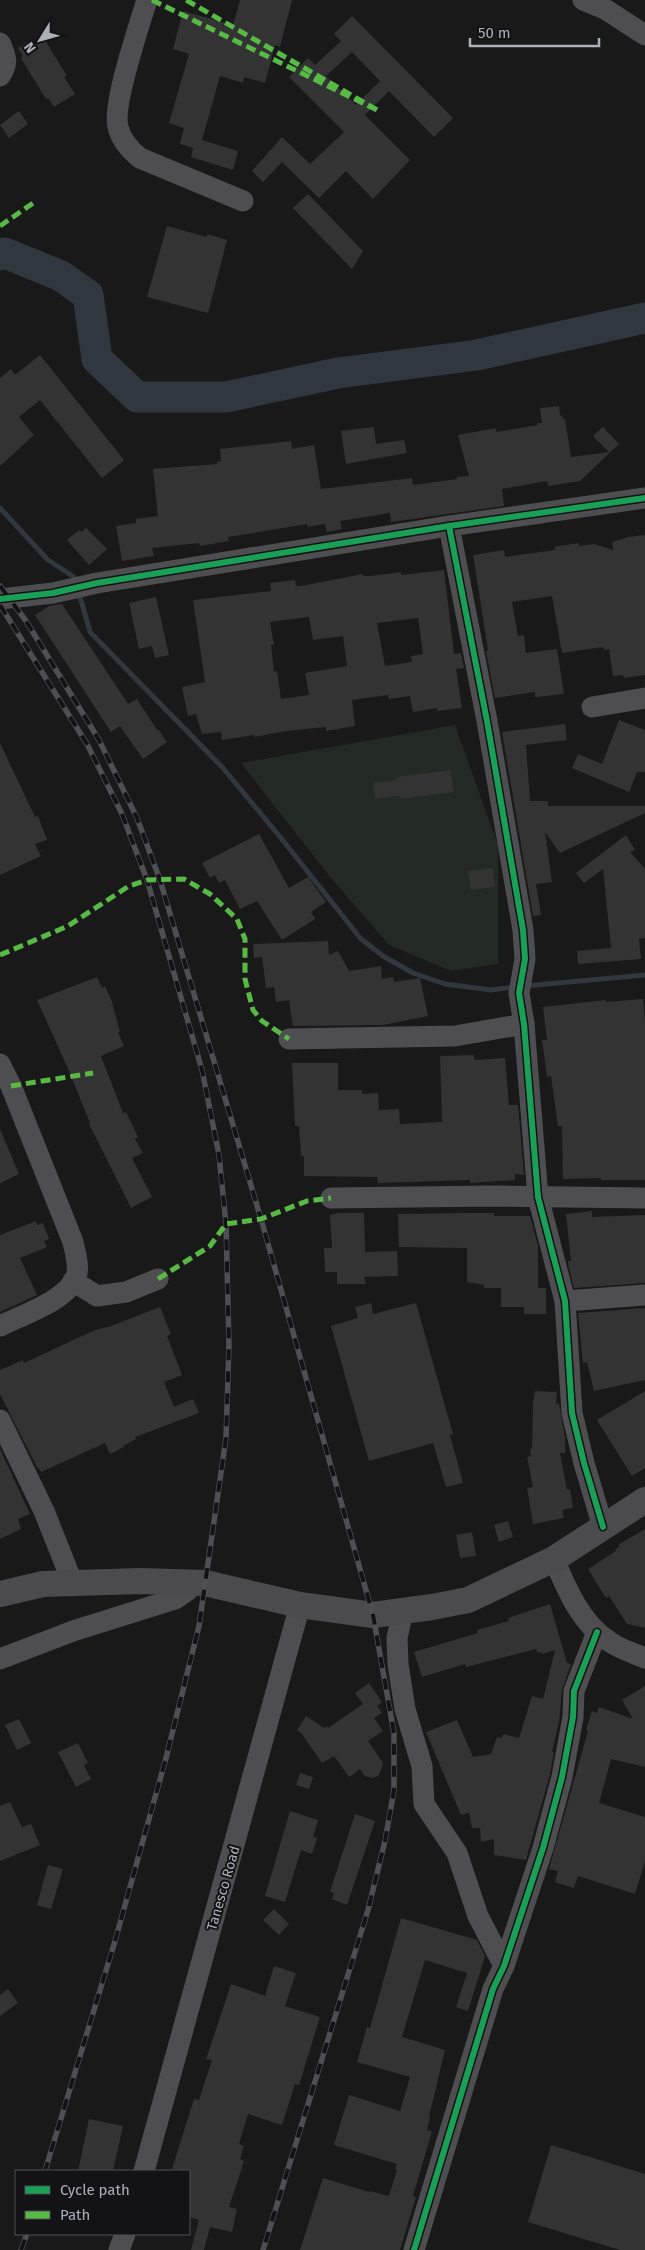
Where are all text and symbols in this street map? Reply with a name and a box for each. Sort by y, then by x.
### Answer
north arrow [15,15,65,65]
scale bar [470,15,599,47]
text: 50 m [478,24,511,42]
text: N [20,39,40,56]
street label: Tanesco Road [203,1844,244,1932]
legend [15,2170,190,2235]
text: Cycle path [60,2181,130,2199]
text: Path [60,2206,90,2224]

